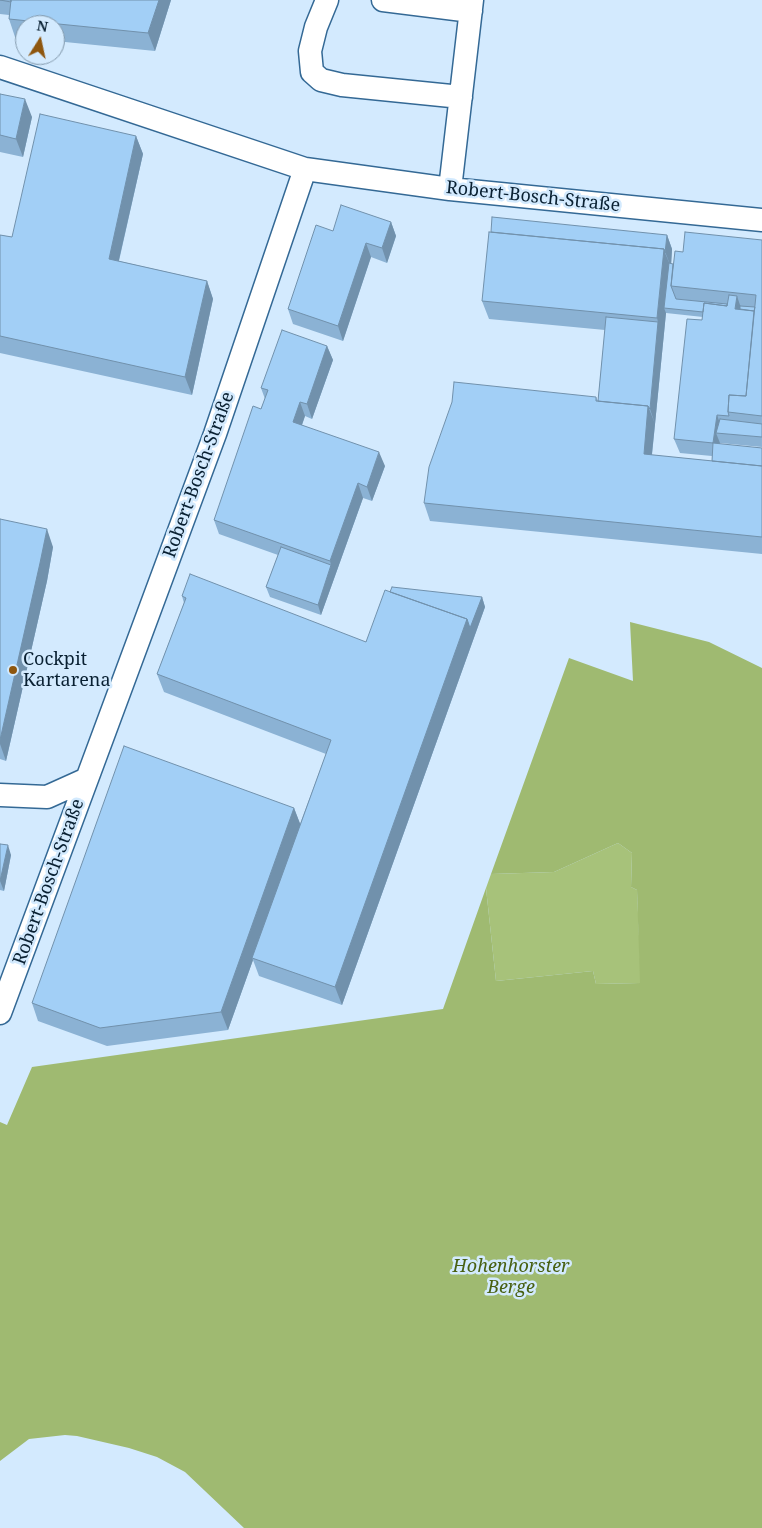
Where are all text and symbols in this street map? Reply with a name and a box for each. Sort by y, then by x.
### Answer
north arrow [15,15,65,65]
text: N [35,15,50,36]
street label: Robert-Bosch-Straße [445,177,621,217]
street label: Robert-Bosch-Straße [159,389,239,561]
place label: Cockpit Kartarena [23,649,111,692]
marker: Cockpit Kartarena [7,664,19,676]
street label: Robert-Bosch-Straße [9,796,89,968]
park label: Hohenhorster Berge [453,1256,569,1298]

